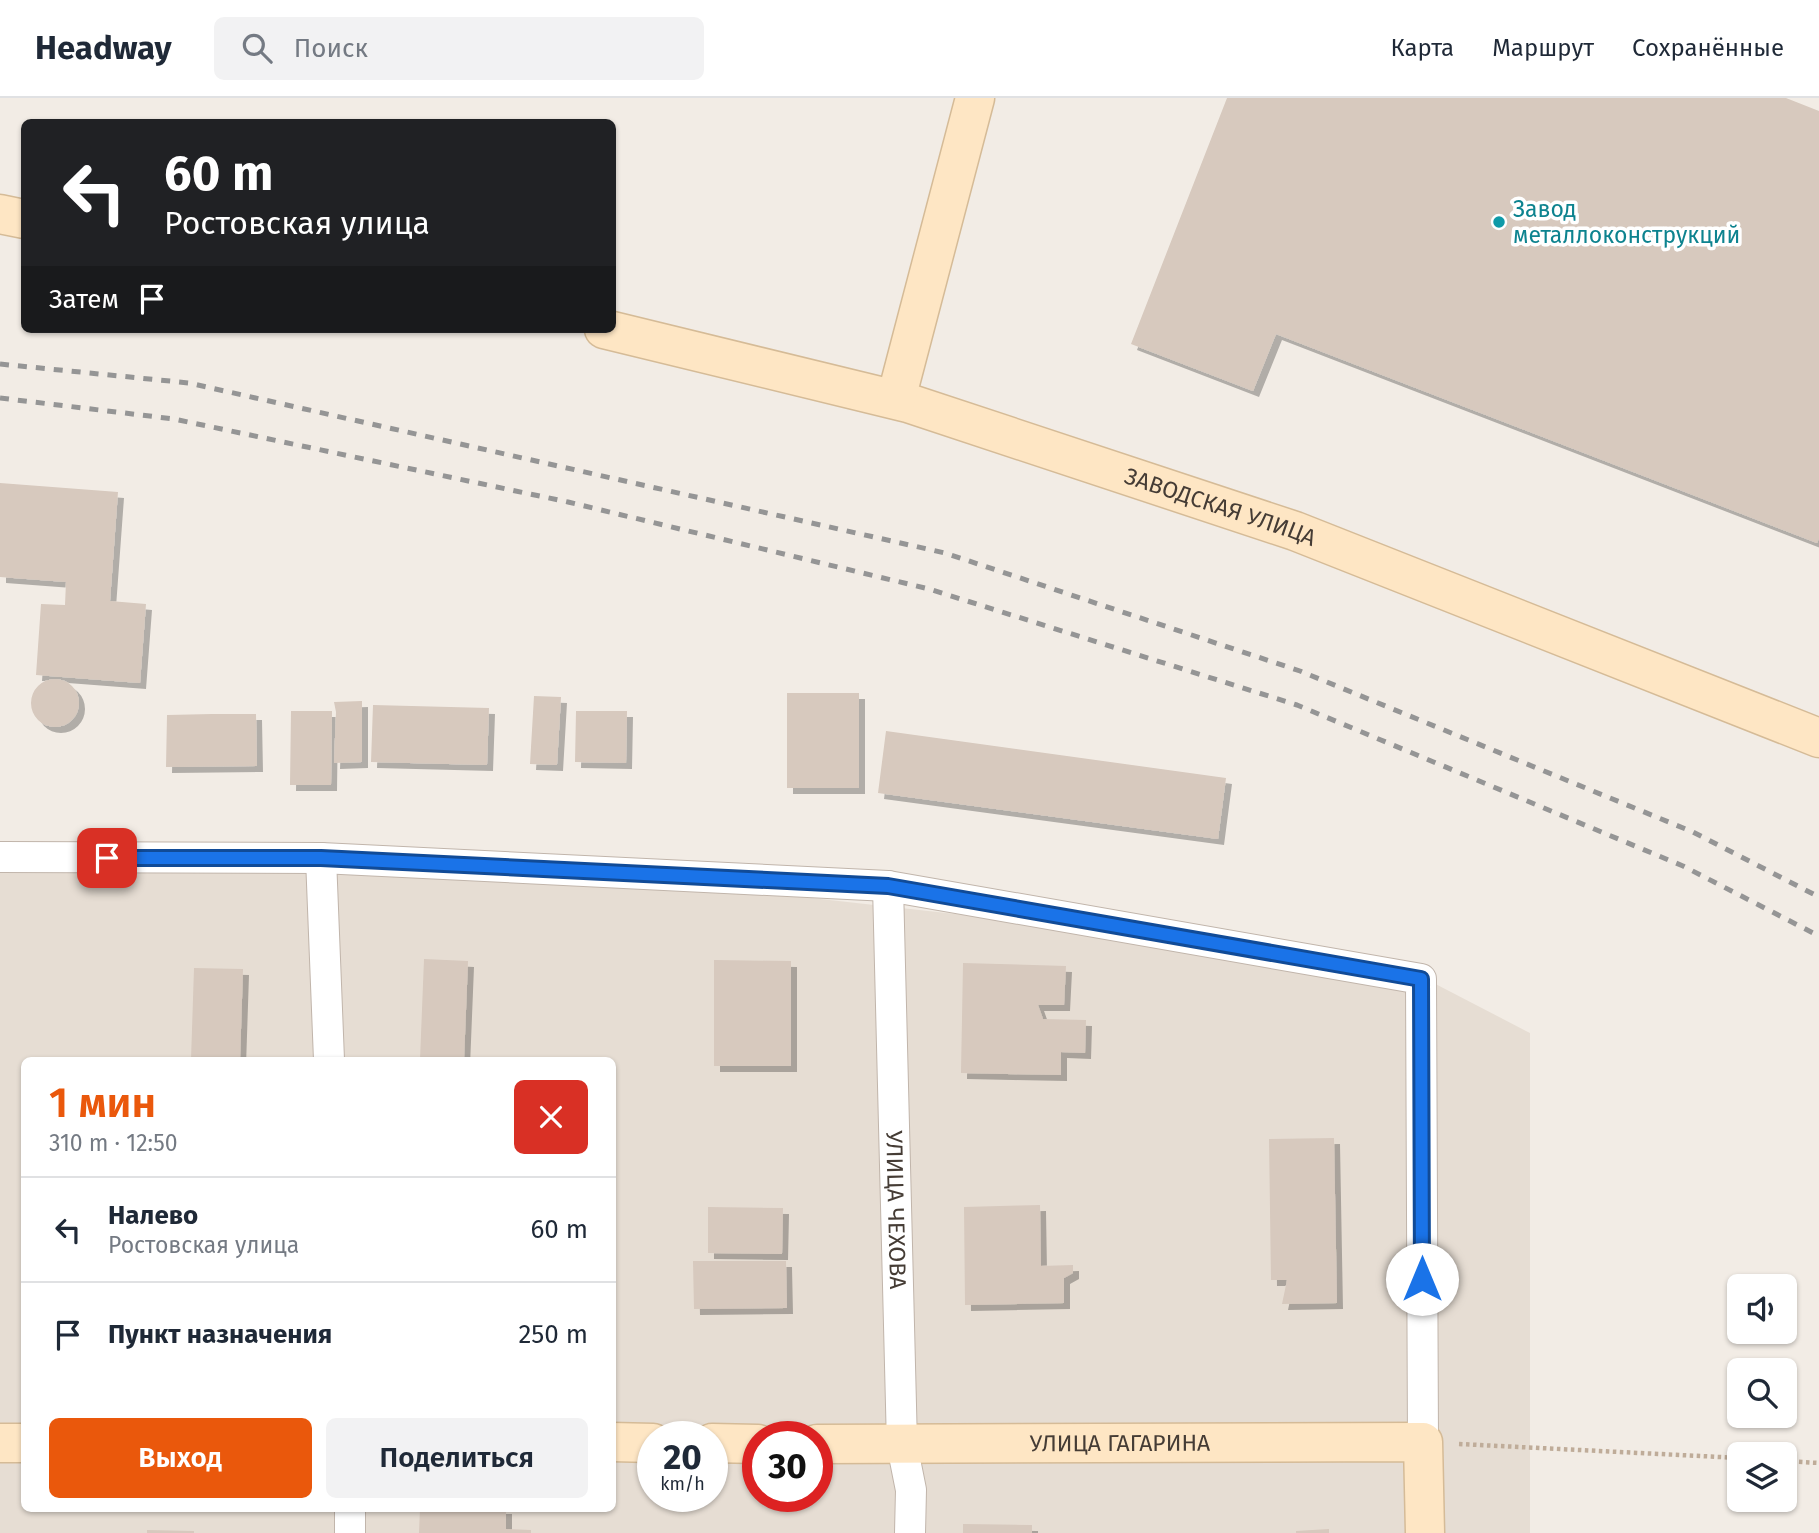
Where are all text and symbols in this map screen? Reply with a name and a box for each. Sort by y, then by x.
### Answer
search box [214,17,704,80]
text: Headway [35,28,172,68]
icon: search [238,29,276,67]
text: Поиск [294,33,368,64]
text: Карта [1391,34,1454,62]
text: Маршрут [1492,34,1594,62]
text: Сохранённые [1632,34,1784,62]
text: 60 m [164,144,273,203]
icon: left [49,147,140,238]
place label: Завод металлоконструкций [1513,195,1740,249]
text: Ростовская улица [164,204,430,242]
marker: Завод металлоконструкций [1491,214,1507,230]
icon: arrive [133,280,171,318]
text: Затем [49,284,119,315]
street label: ЗАВОДСКАЯ УЛИЦА [1121,462,1321,552]
pin [77,828,137,888]
icon: arrive [88,839,126,877]
text: 1 мин [49,1078,156,1128]
button: close [514,1080,588,1154]
text: 310 m · 12:50 [49,1129,178,1157]
street label: УЛИЦА ЧЕХОВА [880,1130,912,1290]
text: Налево [108,1200,198,1231]
icon: left [49,1211,87,1249]
text: 60 m [530,1214,588,1245]
text: Ростовская улица [108,1231,299,1259]
position arrow [1385,1242,1459,1316]
map controls [1727,1274,1797,1512]
button: sound [1727,1274,1797,1344]
icon: arrive [49,1316,87,1354]
text: Пункт назначения [108,1319,332,1350]
text: 250 m [518,1319,588,1350]
button: search [1727,1358,1797,1428]
button: Выход [49,1418,312,1498]
button: Поделиться [326,1418,588,1498]
speed limit sign: 30 [742,1421,833,1512]
street label: УЛИЦА ГАГАРИНА [1030,1429,1211,1457]
text: 20 [663,1436,702,1478]
button: layers [1727,1442,1797,1512]
text: km/h [660,1473,705,1495]

